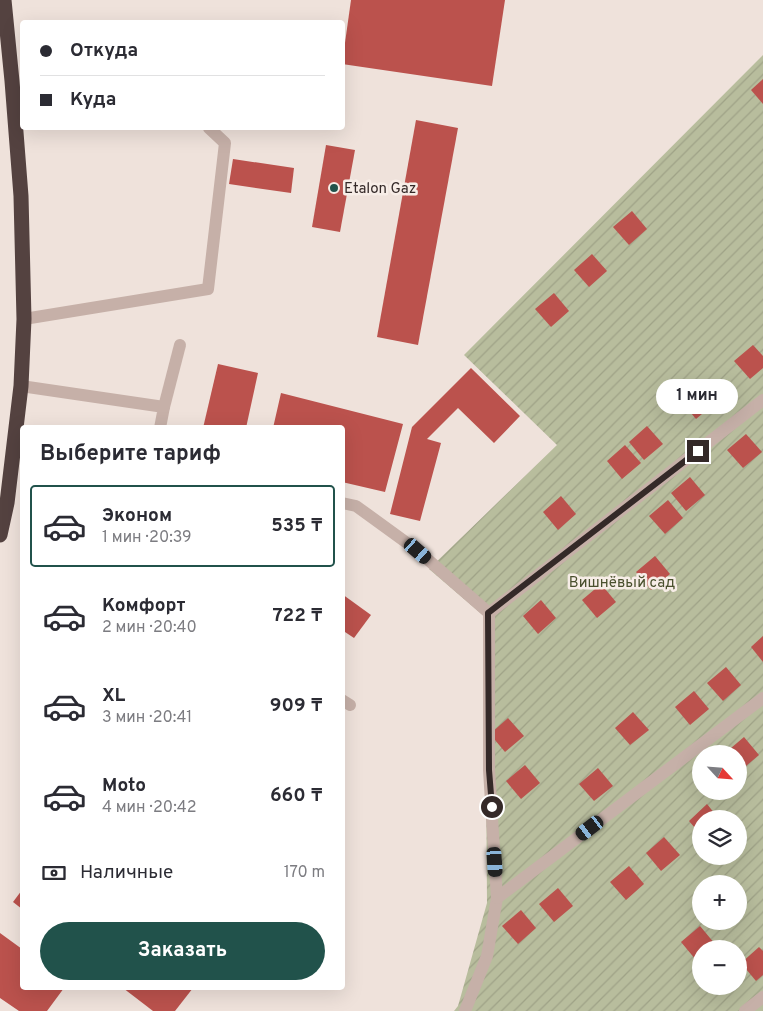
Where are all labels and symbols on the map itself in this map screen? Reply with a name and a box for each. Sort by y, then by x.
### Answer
place label: Etalon Gaz [344,180,416,199]
marker: Etalon Gaz [328,182,340,194]
callout: 1 мин [657,378,739,414]
route end [687,440,709,462]
car [401,535,434,567]
park label: Вишнёвый сад [569,574,675,593]
north arrow [692,745,748,800]
route start [481,796,503,818]
car [573,813,606,843]
car [486,847,503,877]

